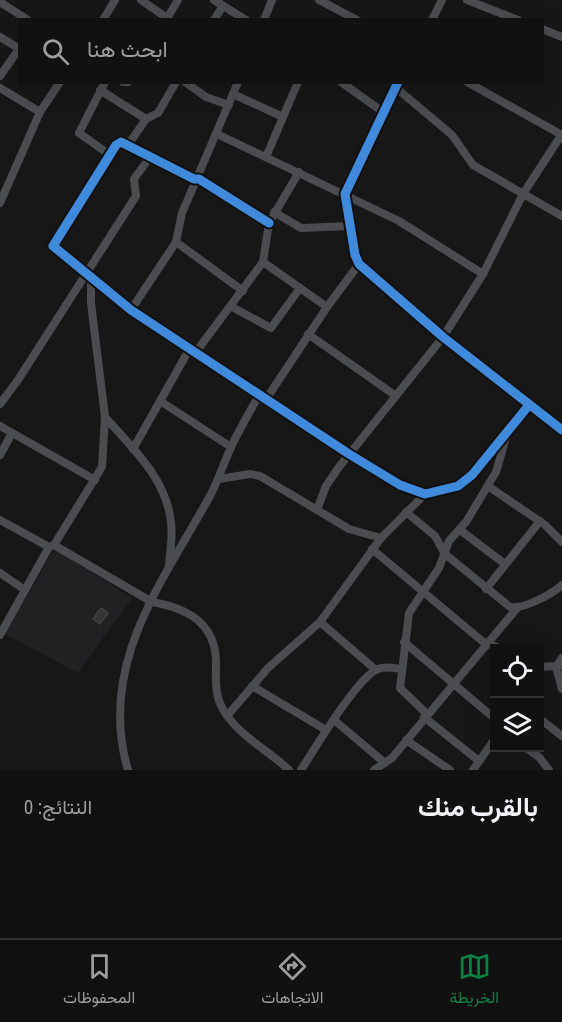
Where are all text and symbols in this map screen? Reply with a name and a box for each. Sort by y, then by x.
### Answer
search box [18,18,544,84]
text: ابحث هنا [87,34,168,64]
icon: search [39,35,72,68]
map controls [490,644,544,752]
button: locate [490,644,544,698]
button: layers [490,698,544,752]
text: بالقرب منك [418,789,538,824]
text: النتائج: 0 [24,793,92,820]
tab: المحفوظات [63,950,135,1012]
tab: الاتجاهات [261,950,323,1012]
tab: الخريطة [449,950,499,1012]

